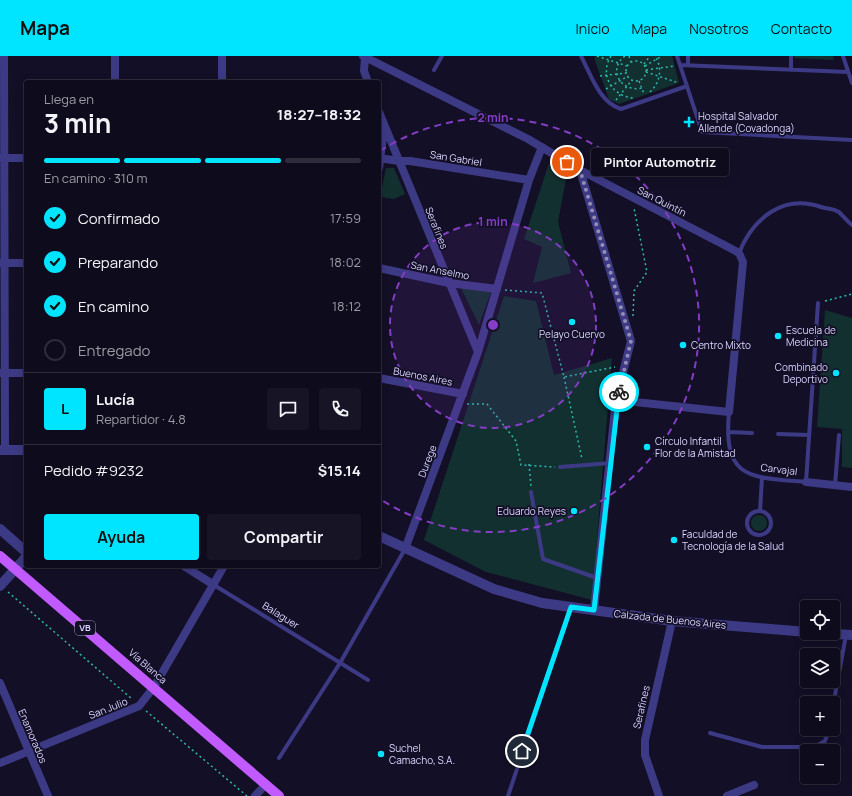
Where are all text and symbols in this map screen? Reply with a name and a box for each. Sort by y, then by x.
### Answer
text: Mapa [20,15,70,41]
text: Inicio [576,19,610,38]
text: Mapa [632,19,667,38]
text: Nosotros [689,19,749,38]
text: Contacto [771,19,832,38]
text: Llega en [44,90,94,108]
text: 18:27–18:32 [277,104,361,125]
text: 3 min [44,105,111,141]
text: 2 min [477,109,509,126]
place label: Hospital Salvador Allende (Covadonga) [698,109,795,135]
marker: Hospital Salvador Allende (Covadonga) [683,116,695,128]
pin [550,145,584,179]
street label: San Gabriel [429,147,483,169]
callout: Pintor Automotriz [591,148,729,176]
icon: bag [556,151,578,173]
text: Pintor Automotriz [604,153,716,171]
text: En camino · 310 m [44,169,148,187]
street label: San Quintín [635,183,689,219]
street label: Serafines [422,205,452,251]
icon: check [44,207,66,229]
text: Confirmado [78,208,160,229]
text: 17:59 [330,209,361,227]
text: 1 min [478,213,508,230]
icon: check [44,251,66,273]
text: Preparando [78,252,158,273]
text: 18:02 [329,253,361,271]
street label: San Anselmo [409,257,471,283]
icon: check [44,295,66,317]
text: En camino [78,296,149,317]
text: 18:12 [332,297,361,315]
marker: Pelayo Cuervo [567,317,577,327]
centre of rings [486,318,500,332]
place label: Escuela de Medicina [786,323,836,349]
place label: Pelayo Cuervo [539,327,605,341]
marker: Escuela de Medicina [773,331,783,341]
place label: Centro Mixto [691,338,751,352]
text: Entregado [78,340,150,361]
marker: Centro Mixto [678,340,688,350]
place label: Combinado Deportivo [775,360,828,386]
street label: Buenos Aires [392,363,454,389]
marker: Combinado Deportivo [831,368,841,378]
courier [599,372,639,412]
icon: bike [608,381,630,403]
button: chat [267,388,309,430]
button: phone [319,388,361,430]
text: Lucía [96,389,135,410]
text: L [61,398,69,419]
text: Repartidor · 4.8 [96,410,186,428]
place label: Círculo Infantil Flor de la Amistad [655,434,736,460]
marker: Círculo Infantil Flor de la Amistad [642,442,652,452]
street label: Durege [414,443,440,479]
text: Pedido #9232 [44,460,143,481]
text: $15.14 [318,460,361,481]
street label: Carvajal [760,460,798,478]
place label: Eduardo Reyes [497,504,566,518]
marker: Eduardo Reyes [569,506,579,516]
button: Ayuda [44,514,199,560]
button: Compartir [207,514,361,560]
place label: Faculdad de Tecnología de la Salud [682,527,784,553]
marker: Faculdad de Tecnología de la Salud [669,535,679,545]
street label: Balaguer [260,598,302,632]
map controls [800,600,840,784]
button: locate [800,600,840,640]
street label: Calzada de Buenos Aires [613,606,727,632]
road number: VB [75,621,95,635]
street label: Vía Blanca [126,645,170,687]
button: layers [800,648,840,688]
street label: Serafines [629,684,653,730]
street label: San Julio [86,694,130,722]
button: + [800,696,840,736]
street label: Enamorados [15,707,51,765]
pin [505,734,539,768]
icon: home [511,740,533,762]
place label: Suchel Camacho, S.A. [389,741,455,767]
button: − [800,744,840,784]
marker: Suchel Camacho, S.A. [376,749,386,759]

